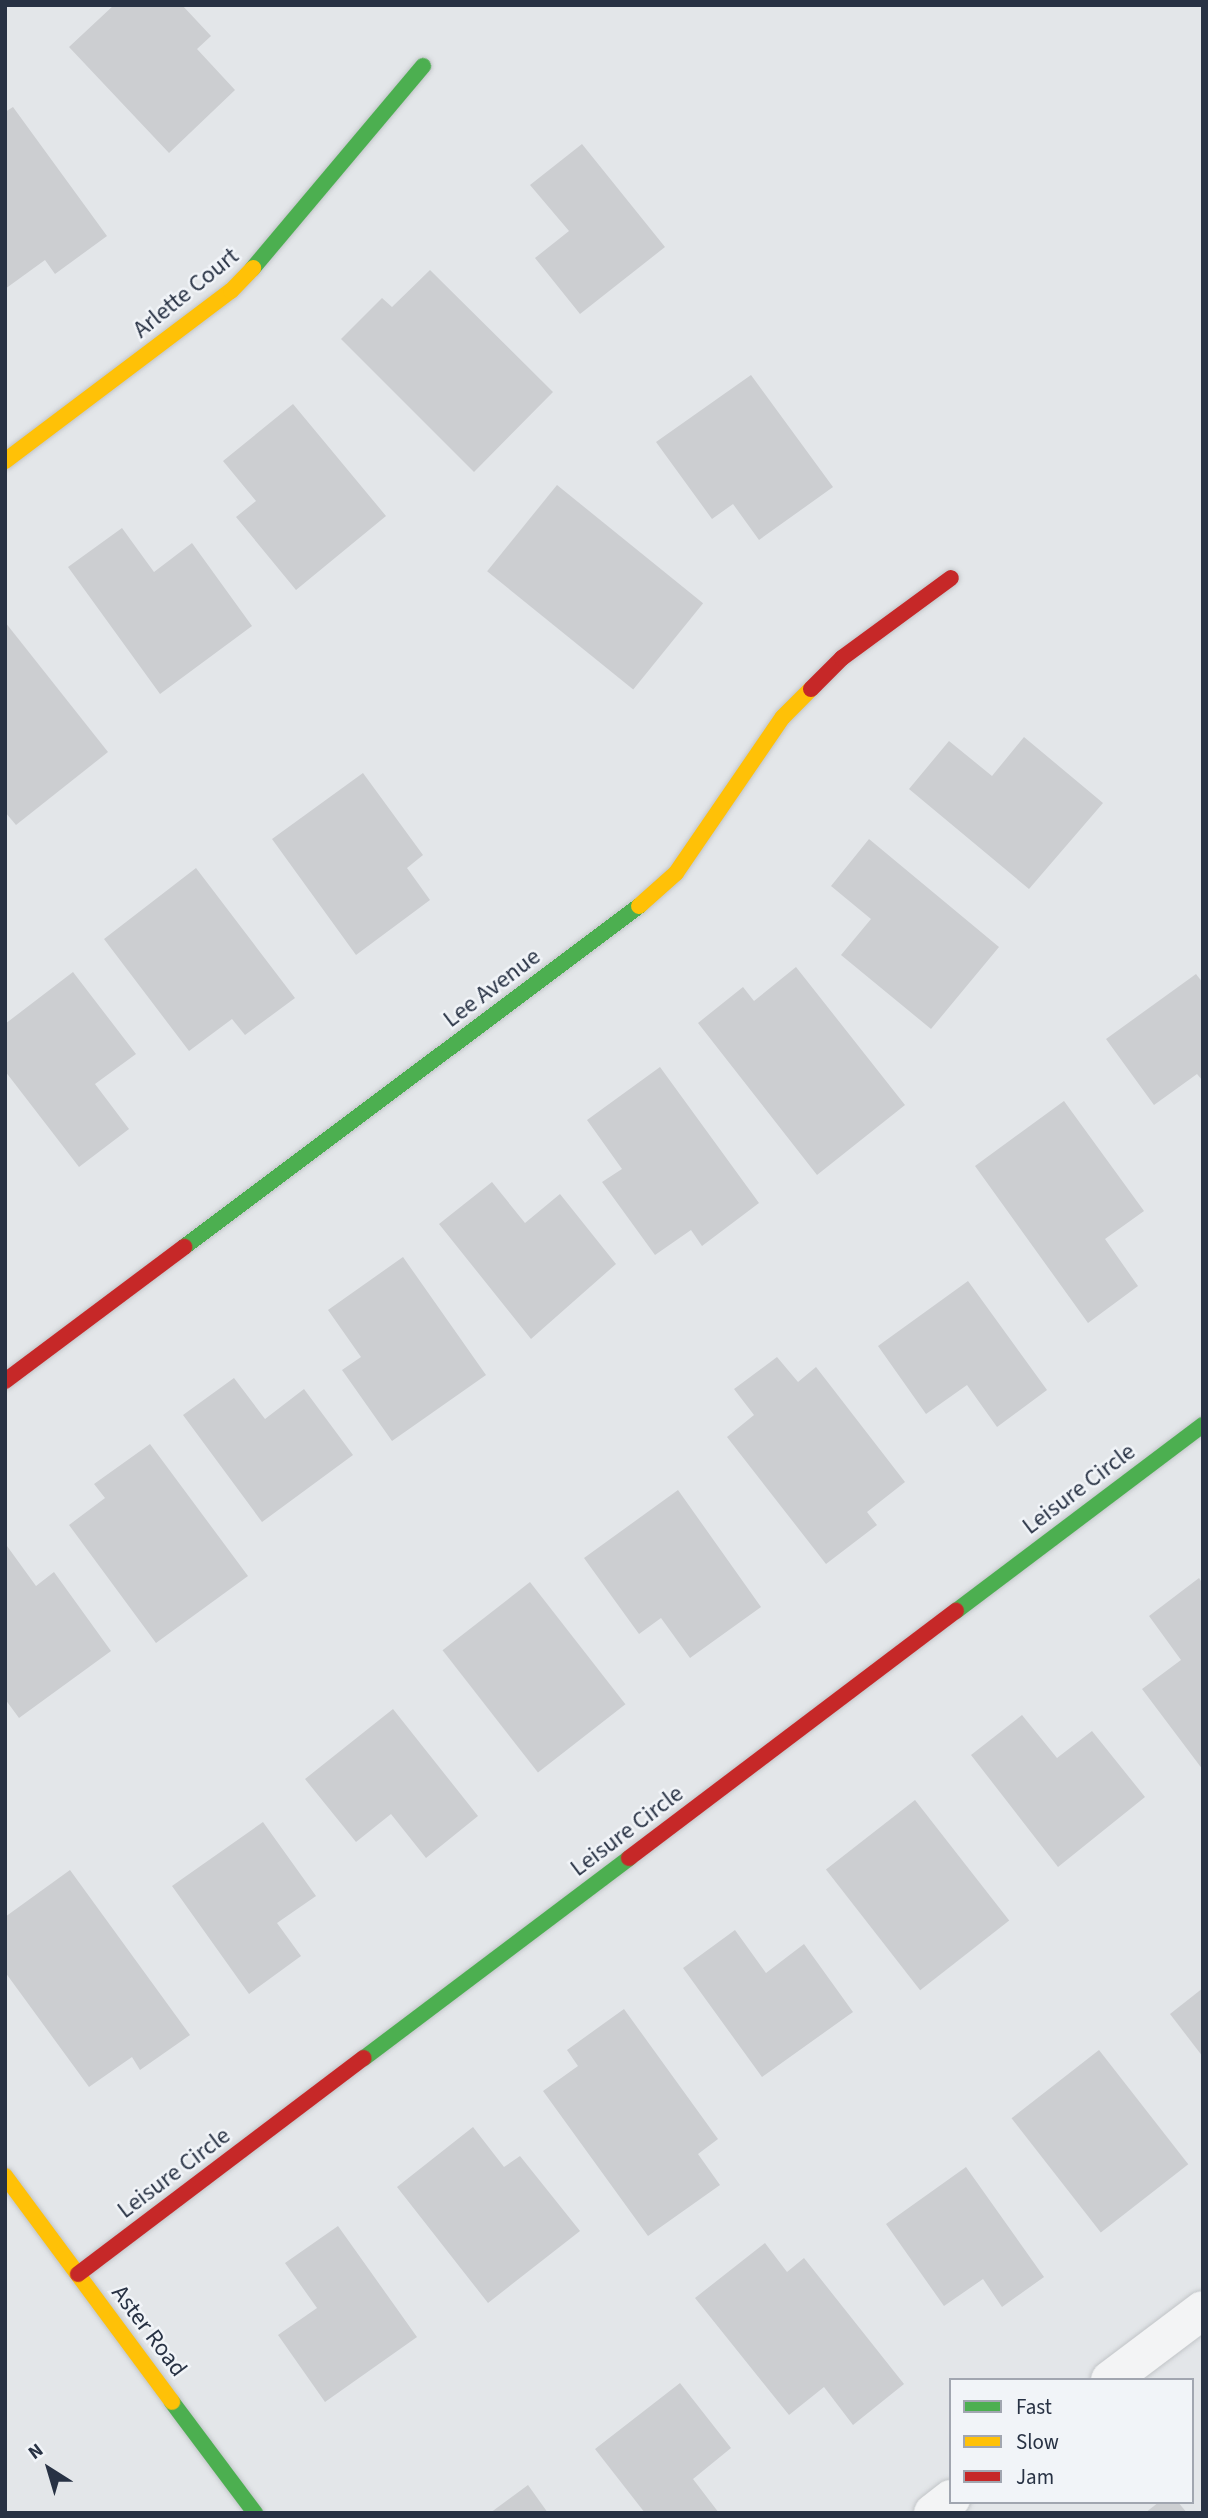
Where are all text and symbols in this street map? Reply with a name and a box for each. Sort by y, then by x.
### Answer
street label: Arlette Court [127,242,245,344]
street label: Lee Avenue [438,942,546,1034]
street label: Leisure Circle [1017,1437,1141,1541]
street label: Leisure Circle [565,1779,689,1883]
street label: Leisure Circle [112,2121,236,2225]
street label: Aster Road [105,2279,193,2383]
legend [949,2378,1194,2504]
text: Fast [1016,2392,1052,2422]
text: Slow [1016,2427,1059,2457]
north arrow [14,2434,84,2504]
text: N [23,2437,49,2466]
text: Jam [1016,2462,1054,2492]

